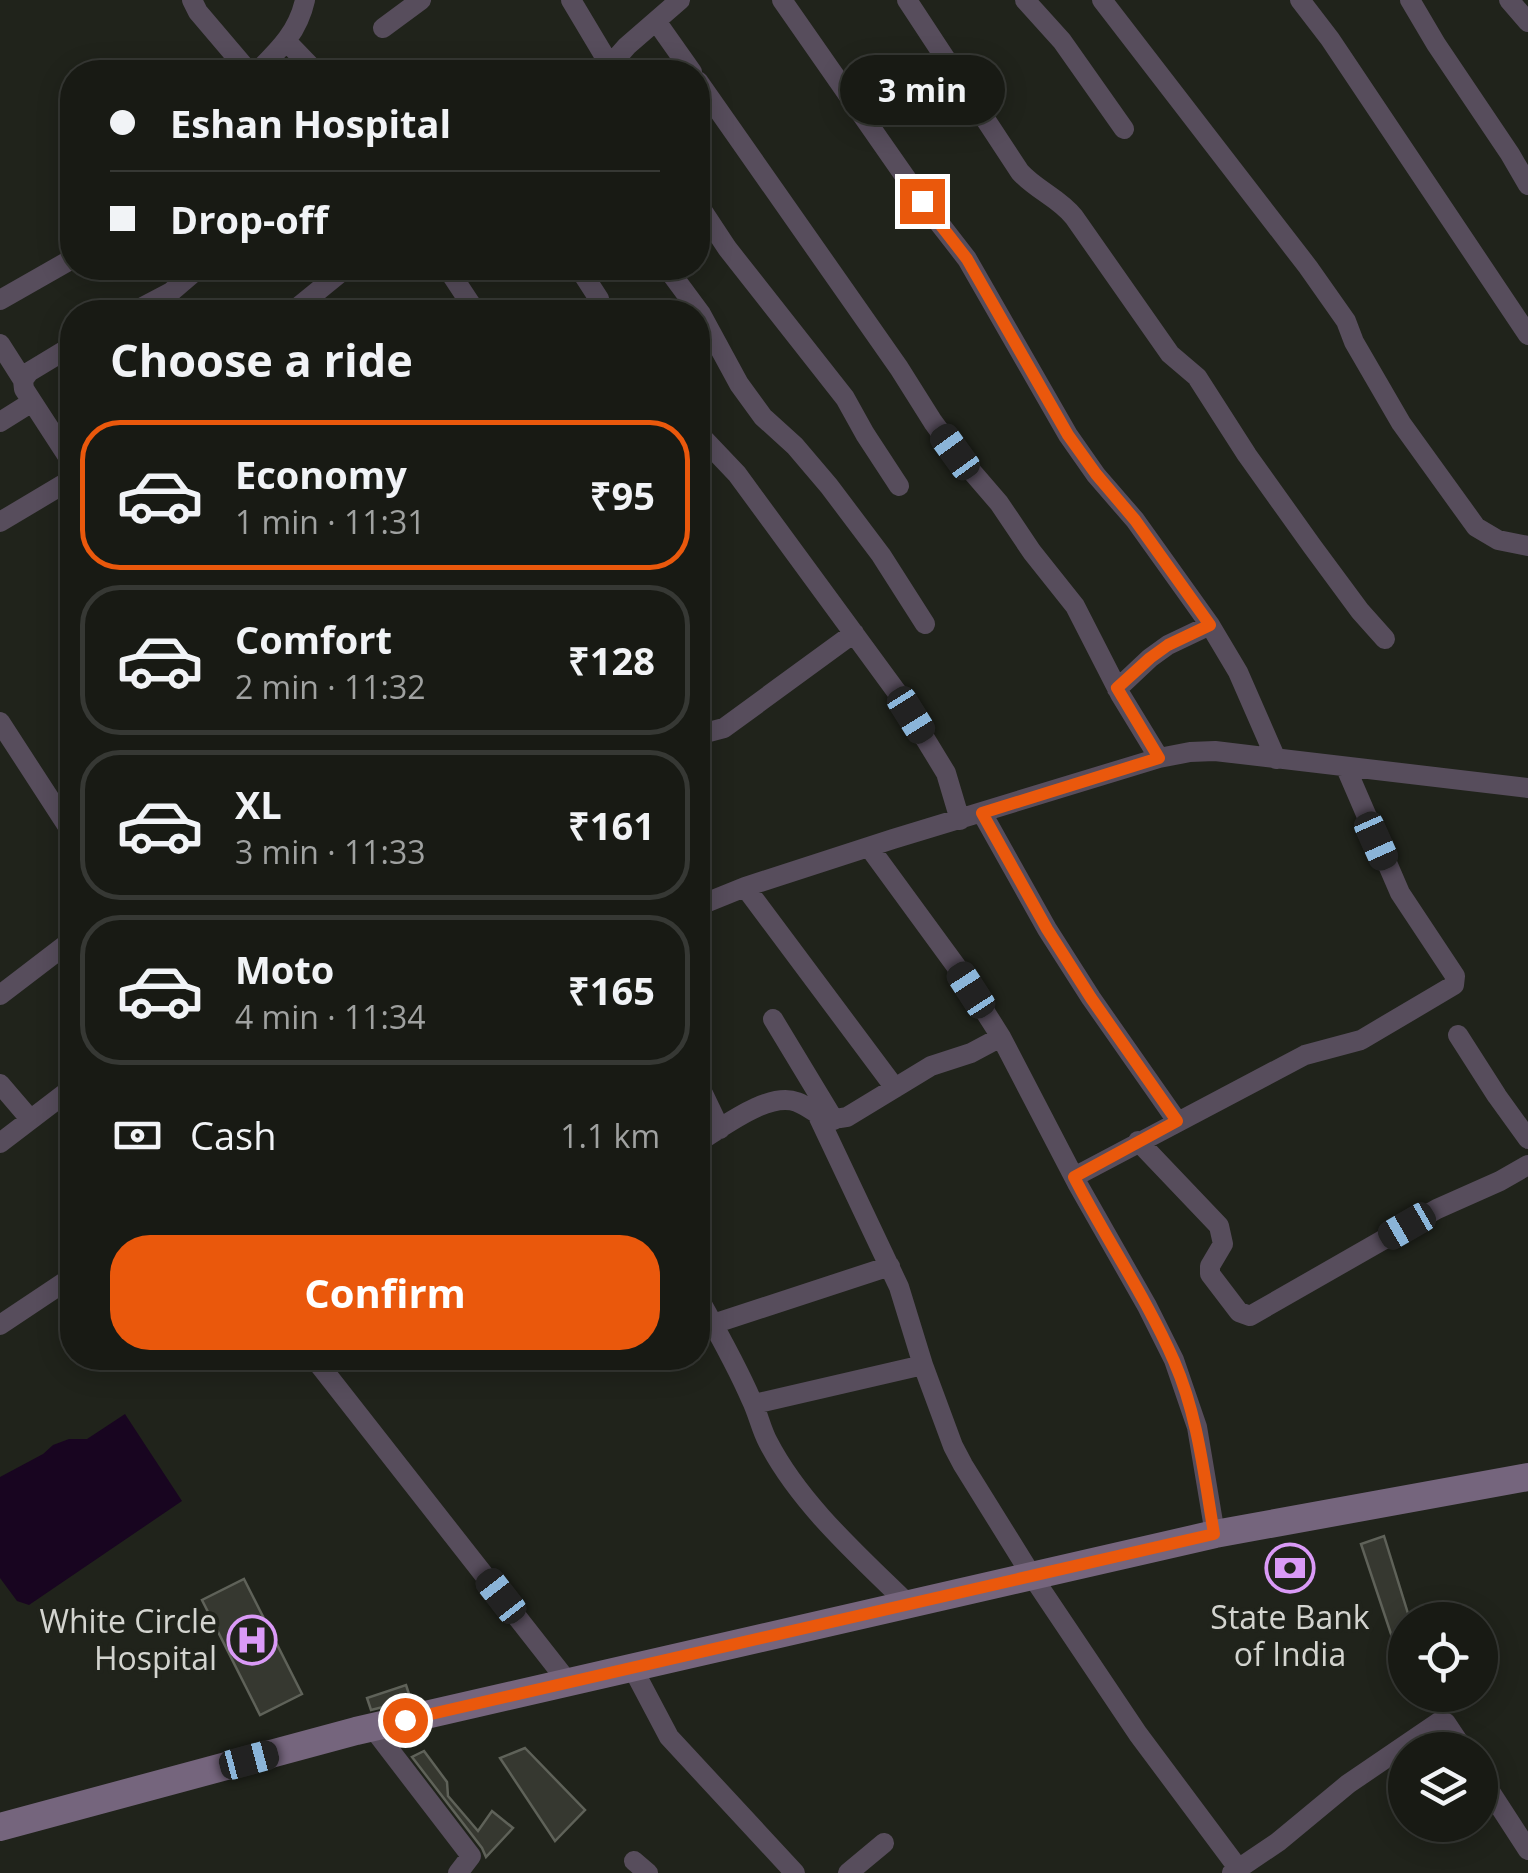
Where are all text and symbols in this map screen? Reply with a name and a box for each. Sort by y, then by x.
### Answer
callout: 3 min [840,56,1004,126]
text: 3 min [878,68,967,111]
text: Eshan Hospital [170,97,451,149]
route end [900,179,945,224]
text: Drop-off [170,193,328,245]
text: Choose a ride [110,329,413,390]
car [925,419,985,485]
text: Economy [235,448,407,500]
icon: car [115,450,205,540]
text: ₹95 [590,469,655,521]
text: 1 min · 11:31 [235,500,426,543]
text: Comfort [235,613,392,665]
icon: car [115,615,205,705]
text: ₹128 [568,634,655,686]
text: 2 min · 11:32 [235,665,426,708]
car [882,682,940,748]
text: XL [235,778,282,830]
icon: car [115,780,205,870]
text: ₹161 [568,799,655,851]
car [1350,807,1402,875]
text: 3 min · 11:33 [235,830,426,873]
text: Moto [235,943,334,995]
icon: car [115,945,205,1035]
car [942,957,1000,1023]
text: ₹165 [568,964,655,1016]
text: 4 min · 11:34 [235,995,426,1038]
icon: cash [110,1108,165,1163]
text: Cash [190,1109,276,1161]
text: 1.1 km [560,1114,660,1157]
car [1374,1198,1440,1254]
button: Confirm [110,1235,660,1350]
bank icon: State Bank of India [1264,1542,1316,1594]
car [471,1563,531,1629]
place label: State Bank of India [1210,1595,1370,1675]
place label: White Circle Hospital [39,1599,217,1679]
map controls [1388,1602,1498,1842]
button: locate [1388,1602,1498,1712]
hospital icon: White Circle Hospital [226,1614,278,1666]
route start [383,1698,428,1743]
button: layers [1388,1732,1498,1842]
car [216,1738,282,1782]

